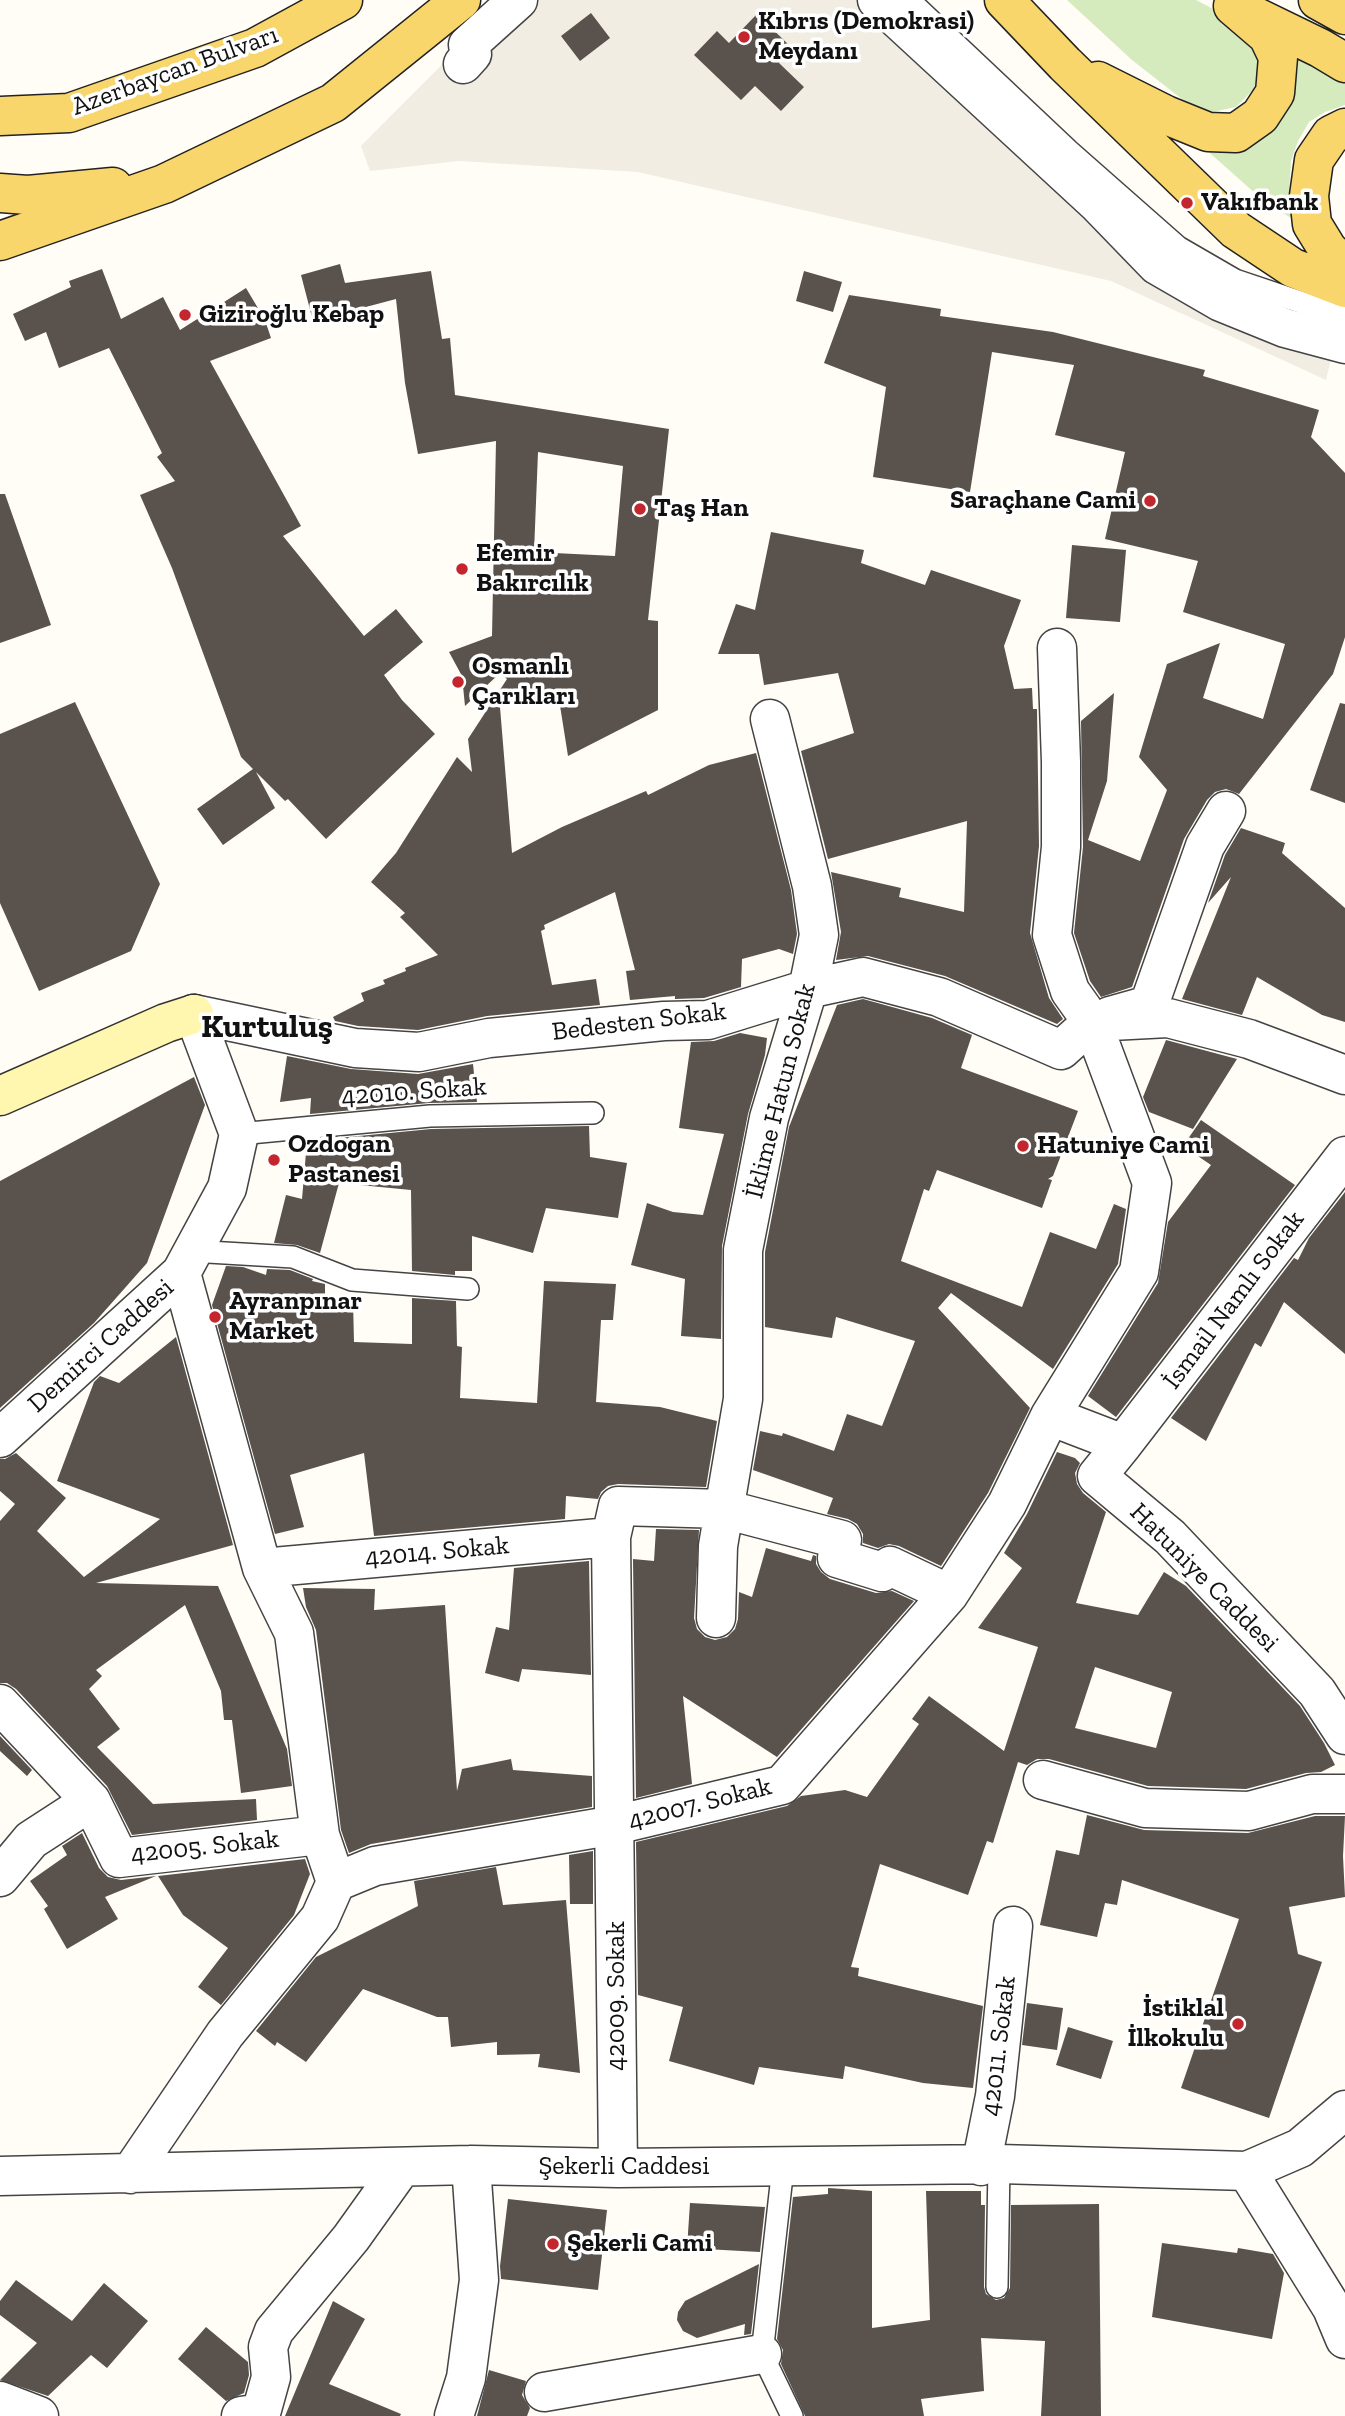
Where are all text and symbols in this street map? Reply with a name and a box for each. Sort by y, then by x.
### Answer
place label: Kıbrıs (Demokrasi) Meydanı [758,6,974,68]
street label: Azerbaycan Bulvarı [68,19,282,123]
marker: Kıbrıs (Demokrasi) Meydanı [736,29,752,45]
place label: Vakıfbank [1201,187,1318,219]
marker: Vakıfbank [1179,195,1195,211]
place label: Giziroğlu Kebap [199,299,384,331]
marker: Giziroğlu Kebap [177,307,193,323]
place label: Saraçhane Cami [950,485,1136,517]
place label: Taş Han [654,493,749,525]
marker: Saraçhane Cami [1142,493,1158,509]
marker: Taş Han [632,501,648,517]
place label: Efemir Bakırcılık [476,538,589,600]
marker: Efemir Bakırcılık [454,561,470,577]
place label: Osmanlı Çarıkları [472,651,575,712]
marker: Osmanlı Çarıkları [450,674,466,690]
street label: İklime Hatun Sokak [739,980,823,1202]
street label: Bedesten Sokak [550,996,728,1048]
district label: Kurtuluş [201,1008,333,1048]
street label: 42010. Sokak [340,1071,488,1113]
place label: Ozdogan Pastanesi [288,1129,400,1190]
place label: Hatuniye Cami [1037,1130,1209,1162]
marker: Hatuniye Cami [1015,1138,1031,1154]
marker: Ozdogan Pastanesi [266,1152,282,1168]
street label: İsmail Namlı Sokak [1157,1205,1311,1395]
street label: Demirci Caddesi [22,1272,180,1420]
place label: Ayranpınar Market [229,1286,362,1348]
marker: Ayranpınar Market [207,1309,223,1325]
street label: Hatuniye Caddesi [1123,1497,1285,1659]
street label: 42014. Sokak [364,1530,510,1574]
street label: 42007. Sokak [625,1771,775,1837]
street label: 42005. Sokak [129,1824,281,1870]
street label: 42009. Sokak [601,1921,633,2071]
street label: 42011. Sokak [975,1974,1023,2118]
place label: İstiklal İlkokulu [1127,1993,1224,2054]
marker: İstiklal İlkokulu [1230,2016,1246,2032]
street label: Şekerli Caddesi [538,2151,710,2183]
place label: Şekerli Cami [567,2228,713,2260]
marker: Şekerli Cami [545,2236,561,2252]

